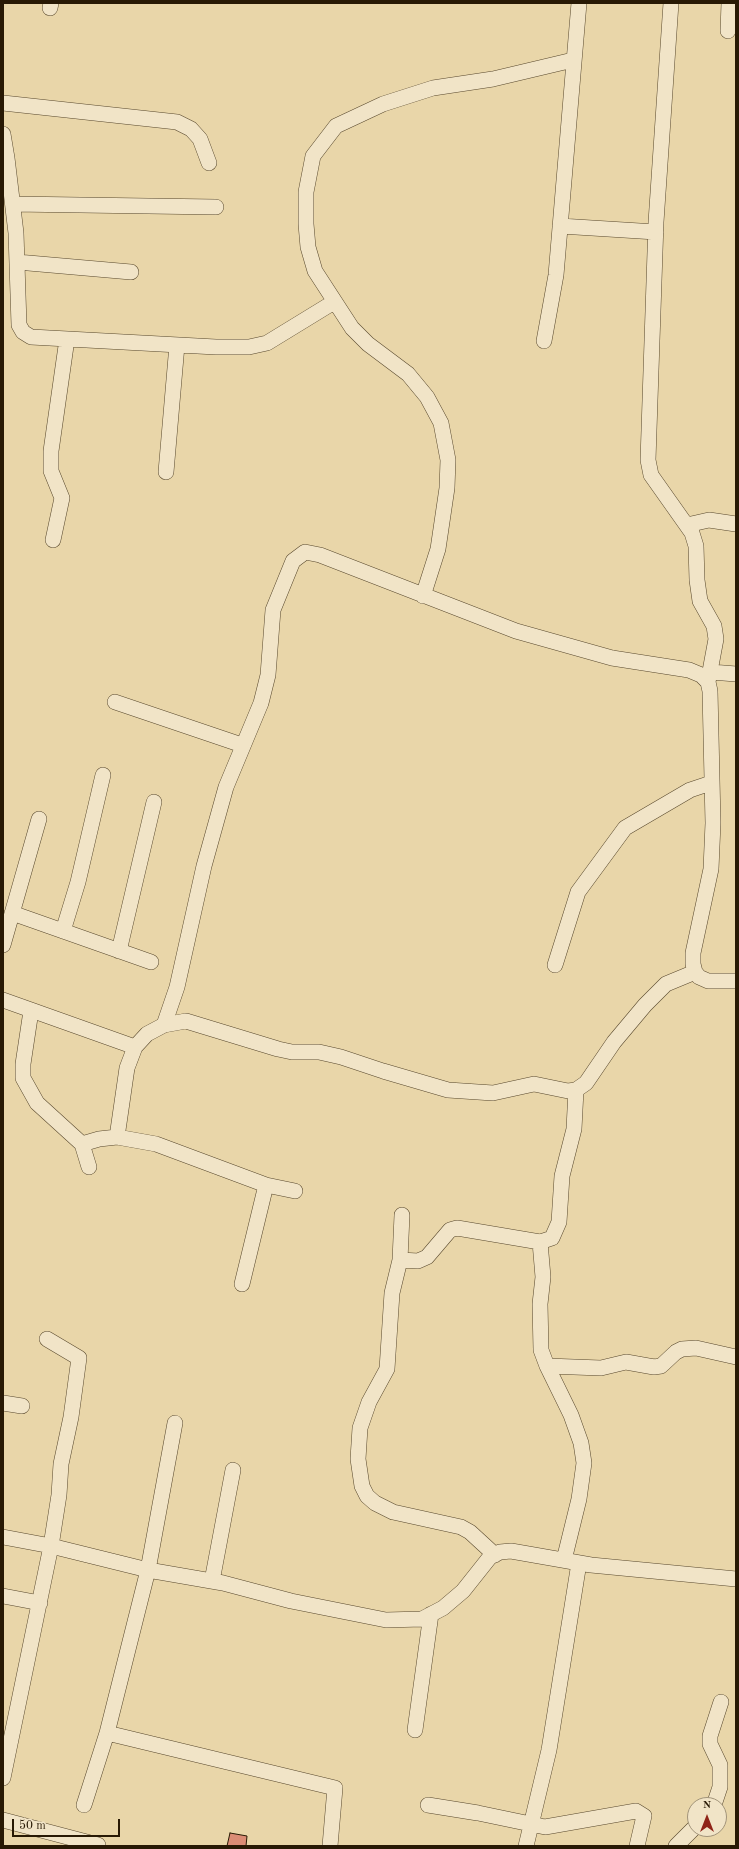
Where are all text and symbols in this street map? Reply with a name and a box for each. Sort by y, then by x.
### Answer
north arrow [687,1797,727,1837]
text: N [703,1800,711,1811]
scale bar [14,1811,122,1837]
text: 50 m [19,1820,46,1832]

